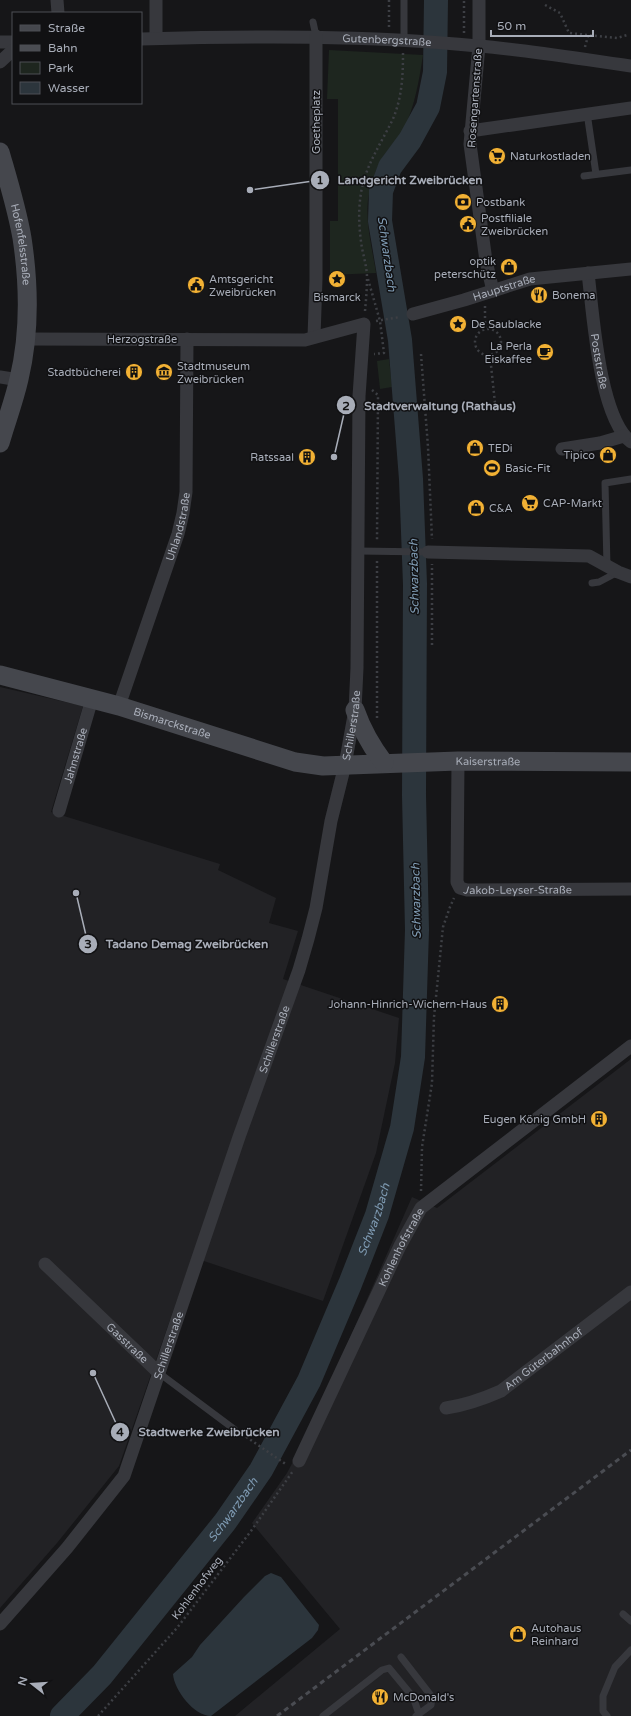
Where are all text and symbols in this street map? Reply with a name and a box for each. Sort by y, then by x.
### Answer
legend [12,12,142,104]
scale bar [491,12,593,38]
text: 50 m [497,19,526,33]
text: Straße [48,21,85,35]
street label: Gutenbergstraße [342,31,432,49]
text: Bahn [48,41,78,55]
street label: Rosengartenstraße [465,48,485,148]
text: Park [48,61,74,75]
text: Wasser [48,81,90,95]
street label: Goetheplatz [310,90,323,154]
supermarket icon: Naturkostladen [487,146,507,166]
place label: Naturkostladen [510,150,591,163]
callout: Landgericht Zweibrücken [310,168,491,192]
text: 1 [316,173,324,187]
text: Landgericht Zweibrücken [337,173,483,188]
bank icon: Postbank [453,192,473,212]
place label: Postbank [476,196,525,209]
street label: Hofenfelsstraße [8,202,33,286]
place label: Postfiliale Zweibrücken [481,212,548,238]
public building icon: Postfiliale Zweibrücken [458,214,478,234]
water label: Schwarzbach [375,216,399,293]
place label: optik peterschütz [434,255,497,281]
shop icon: optik peterschütz [499,257,519,277]
place icon: Bismarck [327,269,347,289]
street label: Hauptstraße [471,272,536,303]
place label: Amtsgericht Zweibrücken [209,273,276,299]
public building icon: Amtsgericht Zweibrücken [186,275,206,295]
restaurant icon: Bonema [529,285,549,305]
place label: Bonema [552,289,595,302]
place label: Bismarck [313,291,361,304]
place icon: De Saublacke [448,314,468,334]
place label: De Saublacke [471,318,542,331]
street label: Herzogstraße [107,333,177,346]
street label: Poststraße [588,333,611,390]
place label: La Perla Eiskaffee [484,340,532,366]
cafe icon: La Perla Eiskaffee [535,342,555,362]
place label: Stadtmuseum Zweibrücken [177,360,250,386]
building icon: Stadtbücherei [124,362,144,382]
museum icon: Stadtmuseum Zweibrücken [154,362,174,382]
place label: Stadtbücherei [47,366,121,379]
callout: Stadtverwaltung (Rathaus) [336,393,524,417]
text: 2 [342,399,350,413]
text: Stadtverwaltung (Rathaus) [364,399,516,414]
shop icon: TEDi [465,438,485,458]
place label: TEDi [488,442,513,455]
shop icon: Tipico [598,445,618,465]
building icon: Ratssaal [297,447,317,467]
place label: Tipico [563,449,595,462]
place label: Ratssaal [250,451,294,464]
sports icon: Basic-Fit [482,458,502,478]
place label: Basic-Fit [505,462,551,475]
street label: Uhlandstraße [163,492,192,563]
supermarket icon: CAP-Markt [520,493,540,513]
place label: CAP-Markt [543,497,602,510]
shop icon: C&A [466,498,486,518]
place label: C&A [489,502,513,515]
water label: Schwarzbach [406,538,422,615]
street label: Schillerstraße [339,690,362,762]
street label: Bismarckstraße [132,705,213,741]
street label: Jahnstraße [61,726,90,785]
street label: Kaiserstraße [455,754,520,768]
water label: Schwarzbach [408,862,424,939]
street label: Jakob-Leyser-Straße [462,883,572,897]
callout: Tadano Demag Zweibrücken [78,932,276,956]
text: 3 [84,937,92,951]
text: Tadano Demag Zweibrücken [105,937,268,952]
building icon: Johann-Hinrich-Wichern-Haus [490,994,510,1014]
place label: Johann-Hinrich-Wichern-Haus [328,998,487,1011]
street label: Schillerstraße [256,1004,292,1075]
building icon: Eugen König GmbH [589,1109,609,1129]
place label: Eugen König GmbH [483,1113,586,1126]
water label: Schwarzbach [355,1181,393,1258]
street label: Kohlenhofstraße [375,1205,426,1289]
street label: Schillerstraße [151,1310,186,1381]
street label: Gasstraße [104,1320,151,1366]
street label: Am Güterbahnhof [502,1324,586,1393]
callout: Stadtwerke Zweibrücken [110,1420,287,1444]
text: 4 [116,1425,124,1439]
text: Stadtwerke Zweibrücken [139,1425,279,1439]
water label: Schwarzbach [205,1474,261,1545]
street label: Kohlenhofweg [169,1554,225,1622]
place label: Autohaus Reinhard [531,1622,581,1648]
shop icon: Autohaus Reinhard [508,1624,528,1644]
north arrow [12,1664,52,1704]
text: N [15,1675,30,1687]
restaurant icon: McDonald's [370,1687,390,1707]
place label: McDonald's [393,1691,454,1704]

